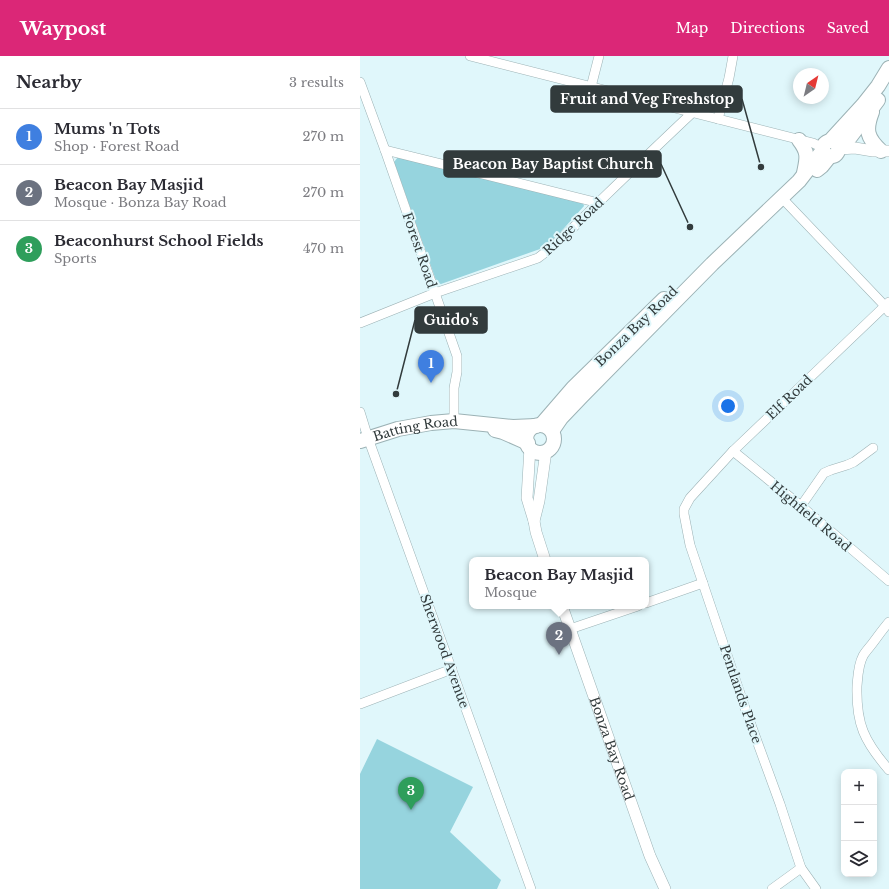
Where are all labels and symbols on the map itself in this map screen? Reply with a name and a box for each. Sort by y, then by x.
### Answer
north arrow [793,68,829,104]
callout: Fruit and Veg Freshstop [551,86,742,112]
text: Fruit and Veg Freshstop [560,90,734,108]
callout: Beacon Bay Baptist Church [444,151,661,177]
text: Beacon Bay Baptist Church [453,155,653,173]
street label: Ridge Road [539,194,607,259]
street label: Forest Road [399,210,441,291]
street label: Bonza Bay Road [591,282,681,370]
callout: Guido's [415,307,487,333]
text: Guido's [423,311,479,329]
pin: 1 [418,350,444,383]
street label: Elf Road [763,371,816,423]
your location [718,396,738,416]
street label: Batting Road [371,413,459,445]
street label: Highfield Road [767,478,855,555]
street label: Sherwood Avenue [416,592,473,711]
pin: 2 [546,622,572,655]
street label: Pentlands Place [716,642,765,746]
street label: Bonza Bay Road [586,695,638,803]
pin: 3 [398,777,424,810]

